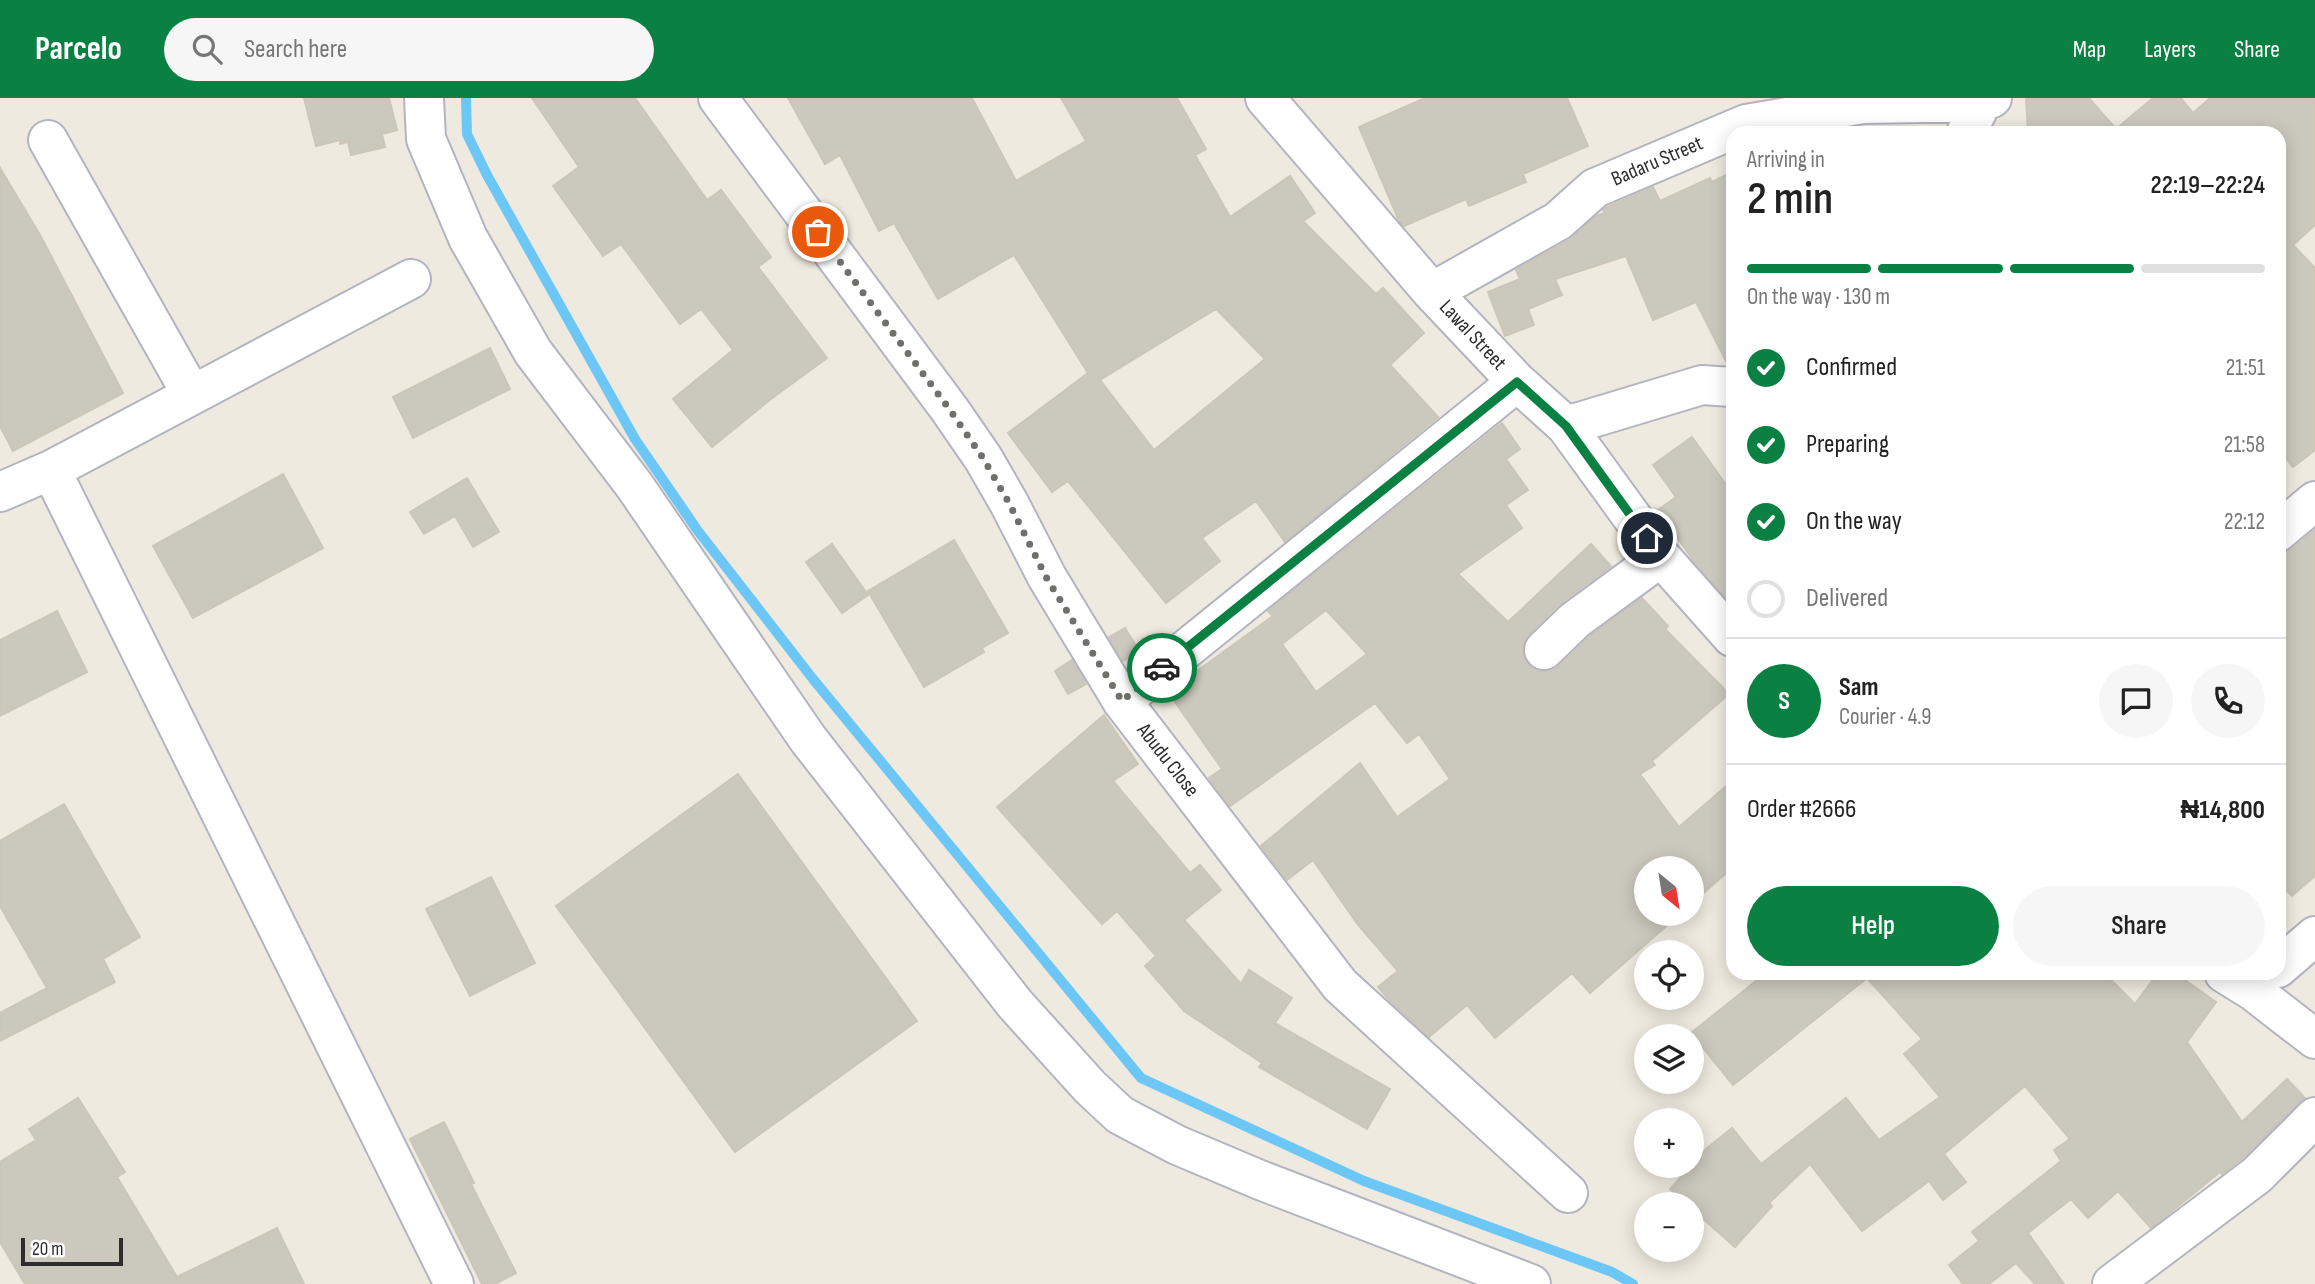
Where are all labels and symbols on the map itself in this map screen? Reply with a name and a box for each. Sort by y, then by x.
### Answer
street label: Badaru Street [1608,131,1706,191]
pin [788,202,848,262]
street label: Lawal Street [1434,295,1512,375]
pin [1617,508,1677,568]
courier [1127,633,1197,703]
street label: Abudu Close [1131,717,1204,802]
north arrow [1634,856,1704,926]
scale bar [21,1235,122,1267]

